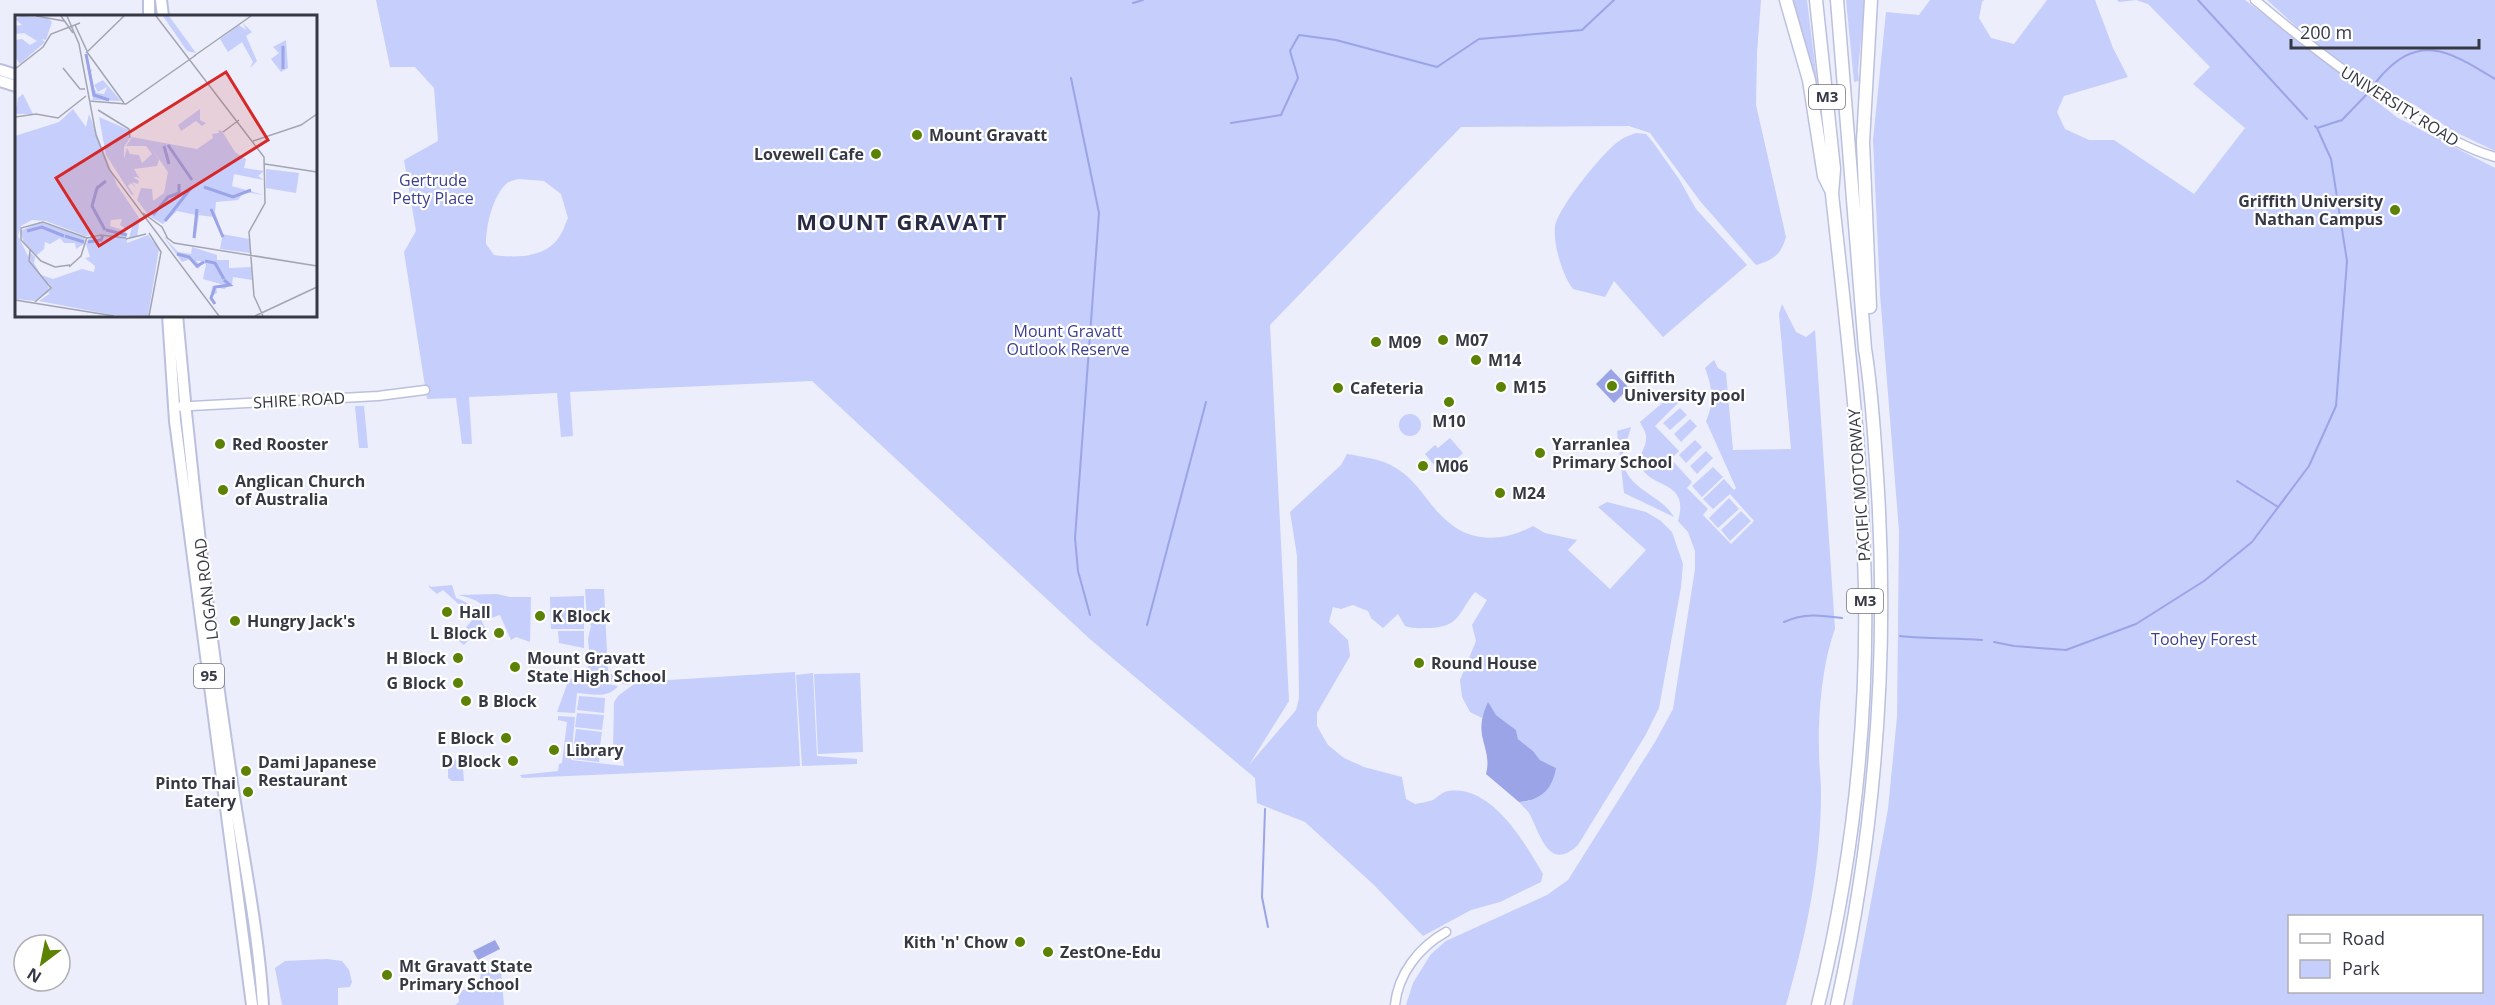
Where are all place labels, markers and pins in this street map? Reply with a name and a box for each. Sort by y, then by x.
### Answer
place label: Mount Gravatt [929,124,1047,146]
marker: Mount Gravatt [910,128,924,142]
place label: Lovewell Cafe [754,143,864,165]
marker: Lovewell Cafe [869,147,883,161]
place label: Griffith University Nathan Campus [2238,190,2384,230]
marker: Griffith University Nathan Campus [2388,203,2402,217]
place label: M07 [1455,329,1488,351]
place label: M09 [1388,331,1421,353]
marker: M07 [1436,333,1450,347]
marker: M09 [1369,335,1383,349]
place label: M14 [1488,349,1521,371]
marker: M14 [1469,353,1483,367]
place label: Giffith University pool [1624,366,1745,406]
place label: M15 [1513,376,1546,398]
place label: Cafeteria [1350,377,1424,399]
marker: Giffith University pool [1605,379,1619,393]
marker: M15 [1494,380,1508,394]
marker: Cafeteria [1331,381,1345,395]
marker: M10 [1442,395,1456,409]
place label: M10 [1432,410,1466,432]
place label: Red Rooster [232,433,328,455]
place label: Yarranlea Primary School [1552,433,1672,473]
marker: Red Rooster [213,437,227,451]
marker: Yarranlea Primary School [1533,446,1547,460]
place label: M06 [1435,455,1468,477]
marker: M06 [1416,459,1430,473]
place label: Anglican Church of Australia [235,470,365,510]
place label: M24 [1512,482,1545,504]
marker: Anglican Church of Australia [216,483,230,497]
marker: M24 [1493,486,1507,500]
place label: Hall [459,601,491,623]
marker: Hall [440,605,454,619]
place label: K Block [552,605,611,627]
marker: K Block [533,609,547,623]
place label: Hungry Jack's [247,610,355,632]
marker: Hungry Jack's [228,614,242,628]
place label: L Block [430,622,487,644]
marker: L Block [492,626,506,640]
place label: H Block [386,647,446,669]
place label: Mount Gravatt State High School [527,647,666,687]
marker: H Block [451,651,465,665]
place label: Round House [1431,652,1537,674]
marker: Round House [1412,656,1426,670]
marker: Mount Gravatt State High School [508,660,522,674]
place label: G Block [387,672,446,694]
marker: G Block [451,676,465,690]
place label: B Block [478,690,537,712]
marker: B Block [459,694,473,708]
place label: E Block [437,727,494,749]
marker: E Block [499,731,513,745]
place label: Library [566,739,624,761]
marker: Library [547,743,561,757]
place label: D Block [441,750,501,772]
place label: Dami Japanese Restaurant [258,751,376,791]
marker: D Block [506,754,520,768]
marker: Dami Japanese Restaurant [239,764,253,778]
place label: Pinto Thai Eatery [155,772,237,812]
marker: Pinto Thai Eatery [241,785,255,799]
place label: Kith 'n' Chow [903,931,1008,953]
marker: Kith 'n' Chow [1013,935,1027,949]
place label: ZestOne-Edu [1060,941,1161,963]
marker: ZestOne-Edu [1041,945,1055,959]
place label: Mt Gravatt State Primary School [399,955,532,995]
marker: Mt Gravatt State Primary School [380,968,394,982]

